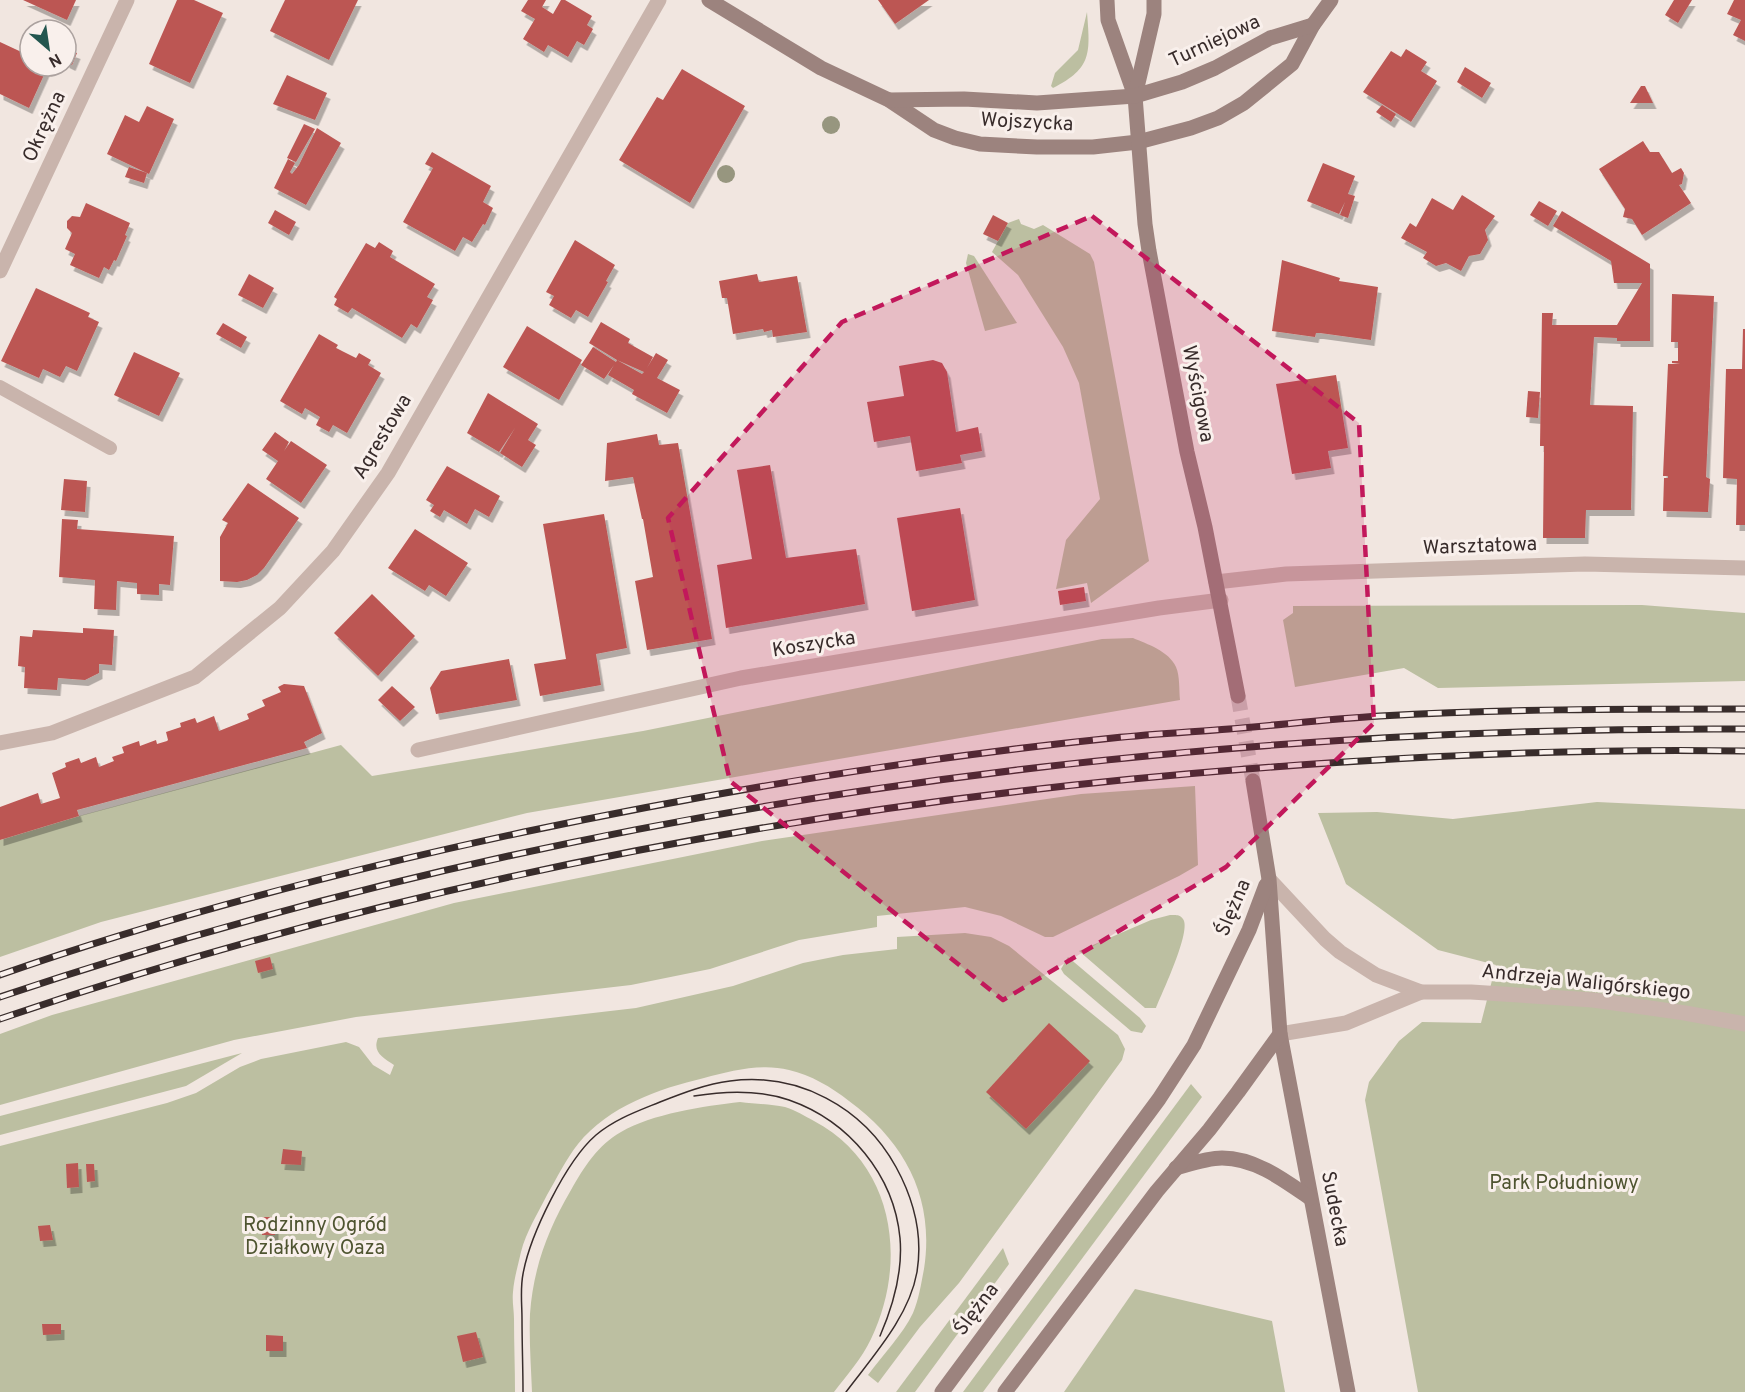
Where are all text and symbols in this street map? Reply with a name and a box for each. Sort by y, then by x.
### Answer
street label: Turniejowa [1165,10,1265,74]
north arrow [18,18,78,78]
text: N [44,48,64,71]
street label: Okrężna [17,87,73,167]
street label: Wojszycka [980,108,1074,138]
street label: Wyścigowa [1175,343,1219,445]
street label: Agrestowa [347,390,419,484]
street label: Warsztatowa [1422,532,1538,562]
street label: Koszycka [771,626,857,664]
street label: Ślężna [1209,875,1258,941]
street label: Andrzeja Waligórskiego [1480,959,1692,1007]
street label: Sudecka [1314,1169,1354,1249]
park label: Park Południowy [1489,1171,1639,1197]
park label: Rodzinny Ogród Działkowy Oaza [243,1213,387,1262]
street label: Ślężna [947,1277,1005,1342]

